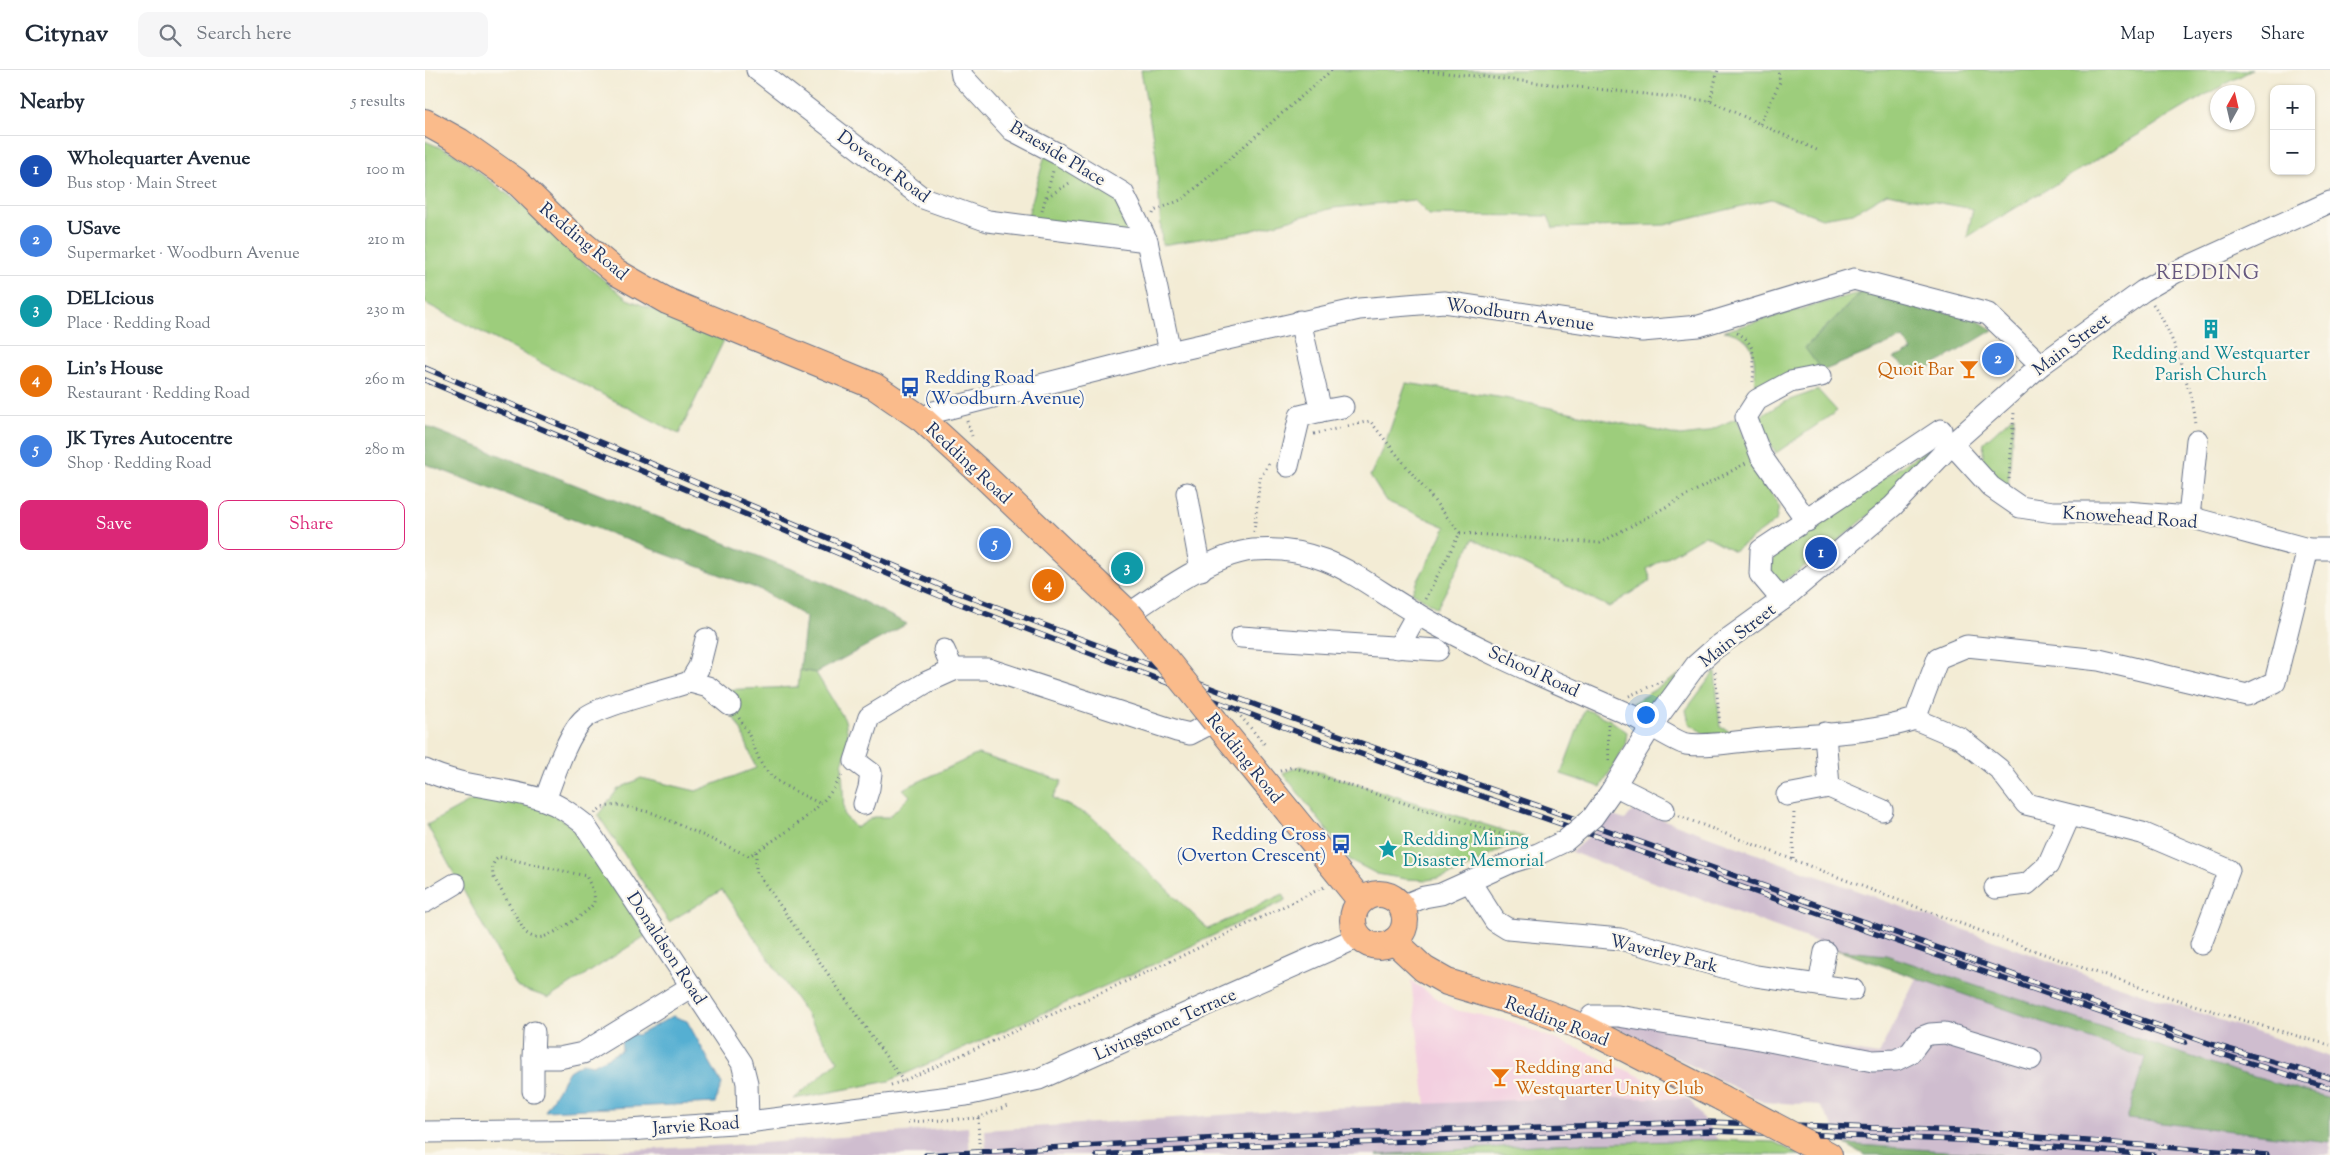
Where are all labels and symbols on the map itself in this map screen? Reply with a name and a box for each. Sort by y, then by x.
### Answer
north arrow [2210,85,2255,130]
street label: Braeside Place [1004,116,1110,194]
street label: Dovecot Road [831,125,935,210]
street label: Redding Road [532,197,633,288]
district label: REDDING [2156,260,2260,289]
street label: Woodburn Avenue [1444,293,1596,339]
street label: Main Street [2028,308,2116,383]
building icon: Redding and Westquarter Parish Church [2200,318,2222,340]
pin: 2 [1982,340,2014,378]
place label: Redding and Westquarter Parish Church [2112,342,2310,389]
place label: Quoit Bar [1878,358,1954,384]
bar icon: Quoit Bar [1958,358,1980,380]
place label: Redding Road (Woodburn Avenue) [925,366,1085,413]
bus stop icon: Redding Road (Woodburn Avenue) [899,376,921,398]
street label: Redding Road [919,418,1017,511]
street label: Knowehead Road [2061,501,2198,537]
pin: 5 [979,525,1011,563]
pin: 1 [1805,534,1837,572]
pin: 3 [1111,549,1143,587]
pin: 4 [1032,566,1064,604]
street label: Main Street [1694,598,1782,675]
street label: School Road [1483,640,1583,705]
your location [1633,702,1659,728]
street label: Redding Road [1199,708,1288,810]
place label: Redding Cross (Overton Crescent) [1177,823,1326,870]
place label: Redding Mining Disaster Memorial [1403,828,1544,875]
bus stop icon: Redding Cross (Overton Crescent) [1330,833,1352,855]
place icon: Redding Mining Disaster Memorial [1377,838,1399,860]
street label: Donaldson Road [619,888,712,1011]
street label: Waverley Park [1606,929,1721,981]
street label: Livingstone Terrace [1091,983,1241,1069]
street label: Redding Road [1500,991,1612,1055]
place label: Redding and Westquarter Unity Club [1515,1056,1704,1103]
bar icon: Redding and Westquarter Unity Club [1489,1066,1511,1088]
street label: Jarvie Road [651,1111,741,1143]

